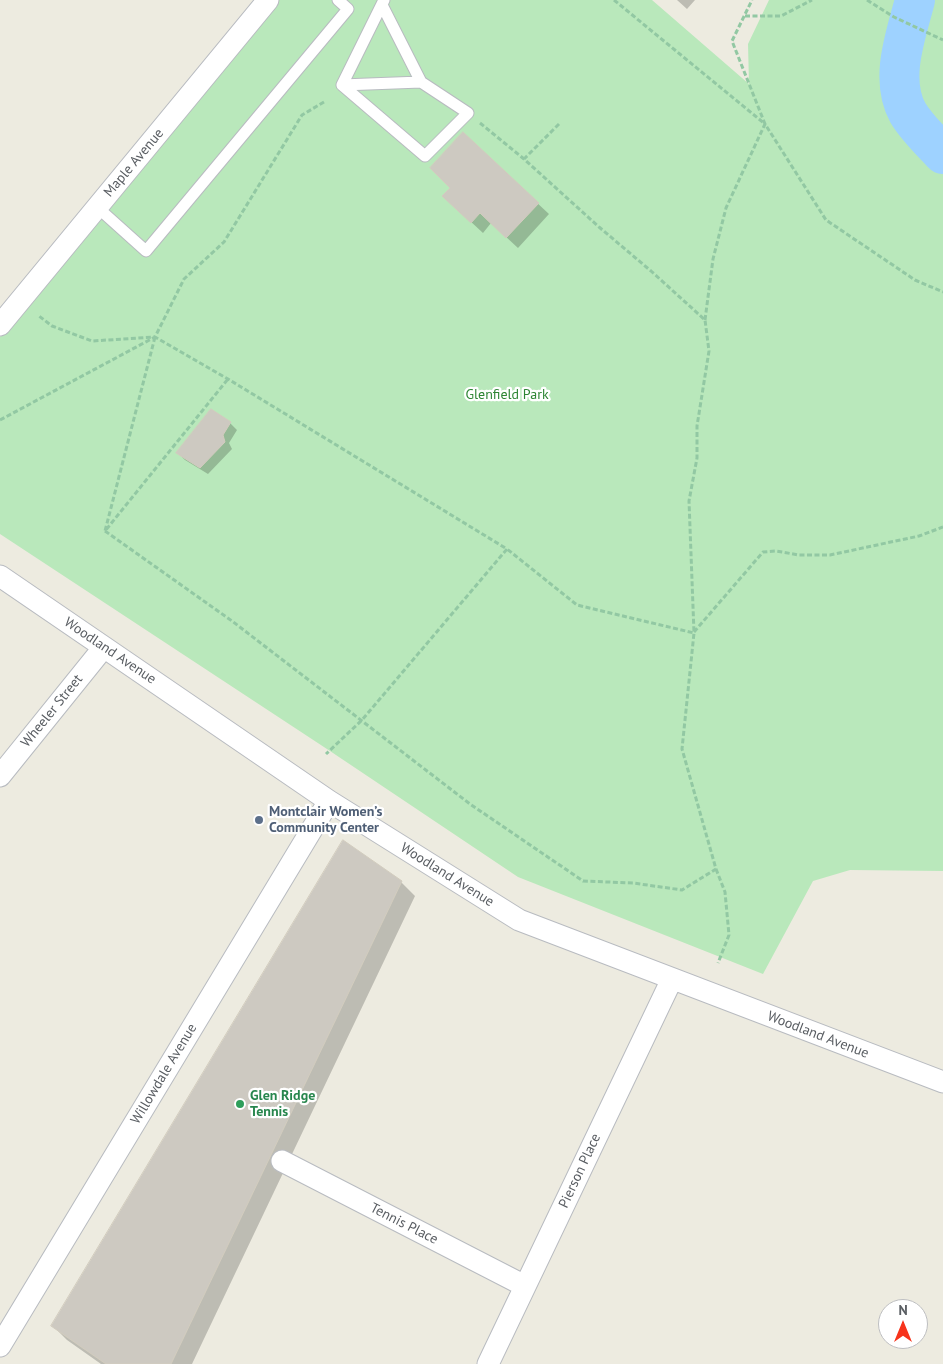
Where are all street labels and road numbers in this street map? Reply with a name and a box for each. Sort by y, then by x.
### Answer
street label: Maple Avenue [100,125,168,201]
street label: Woodland Avenue [61,614,159,688]
street label: Wheeler Street [18,671,86,751]
street label: Woodland Avenue [397,839,497,911]
street label: Woodland Avenue [765,1008,871,1062]
street label: Willowdale Avenue [127,1021,201,1127]
street label: Pierson Place [555,1131,605,1211]
street label: Tennis Place [367,1200,441,1248]

